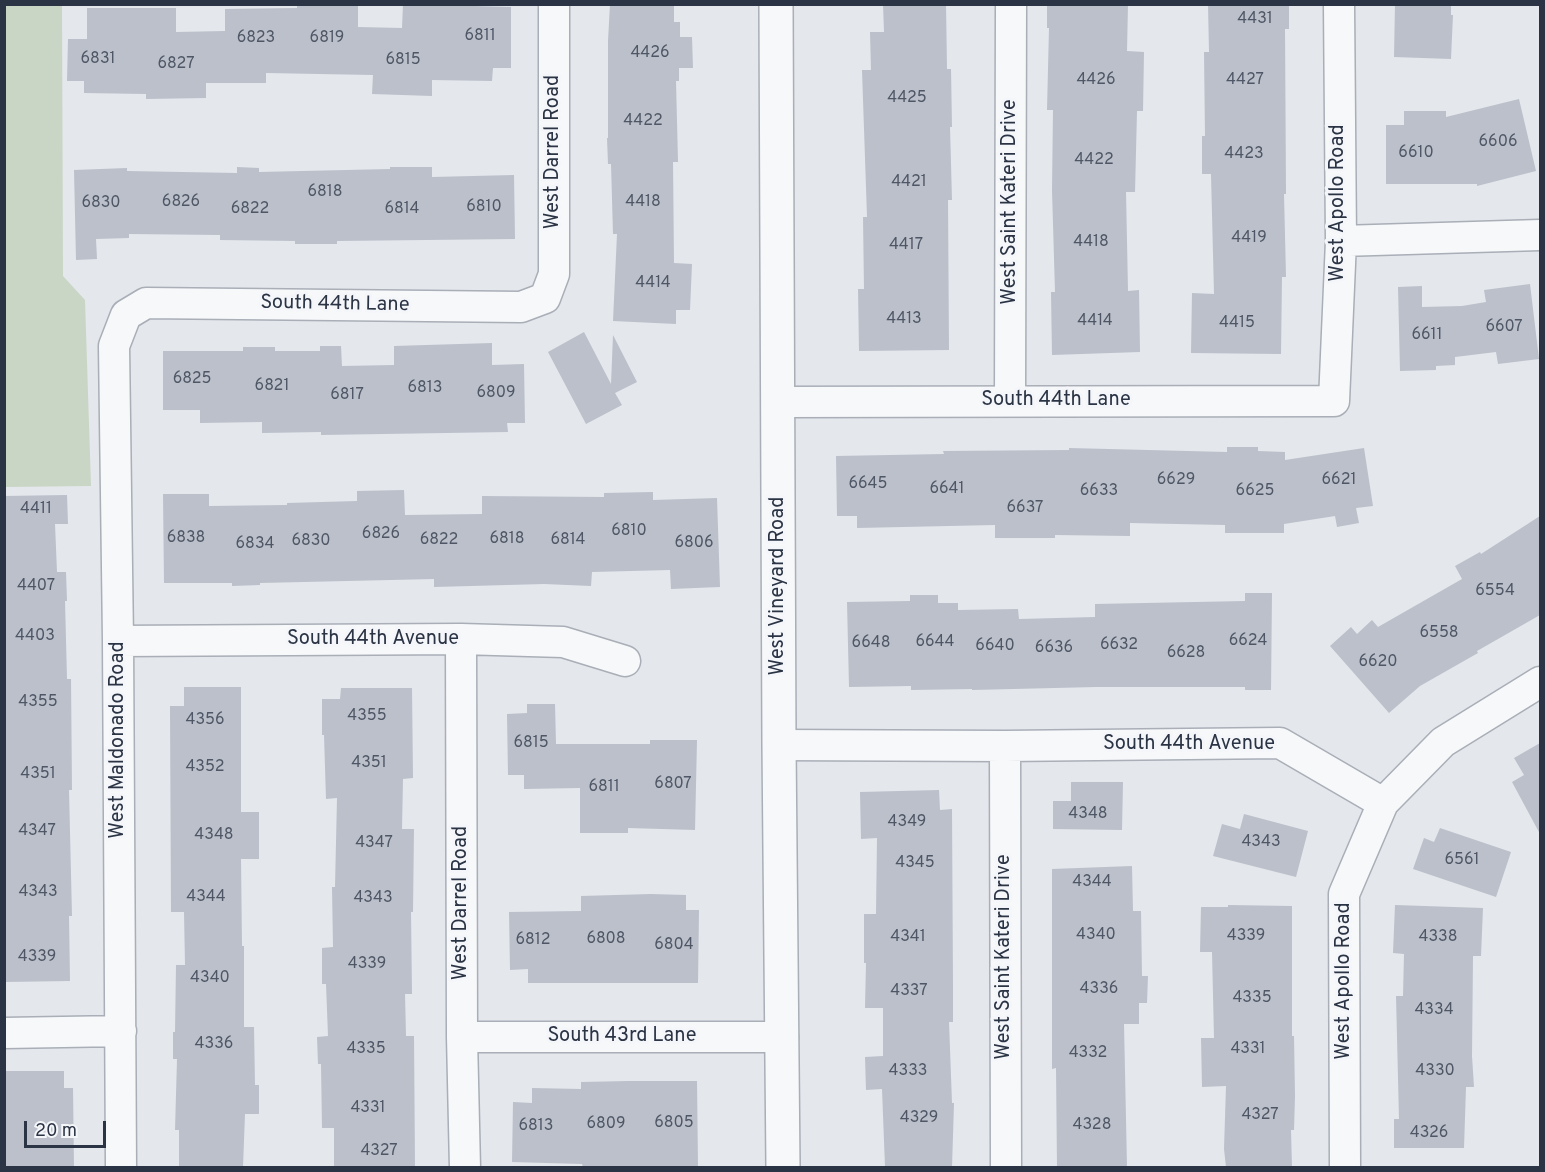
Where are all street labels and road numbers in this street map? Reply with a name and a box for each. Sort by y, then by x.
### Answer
street label: West Darrel Road [542,75,566,229]
street label: West Saint Kateri Drive [999,99,1023,305]
street label: West Apollo Road [1327,124,1351,282]
street label: South 44th Lane [260,292,410,318]
street label: South 44th Lane [981,389,1131,413]
street label: West Vineyard Road [767,497,791,675]
street label: South 44th Avenue [287,628,459,652]
street label: West Maldonado Road [107,641,131,839]
street label: South 44th Avenue [1103,733,1275,757]
street label: West Darrel Road [450,826,474,980]
street label: West Saint Kateri Drive [993,854,1017,1060]
street label: West Apollo Road [1333,902,1357,1060]
street label: South 43rd Lane [547,1025,697,1049]

